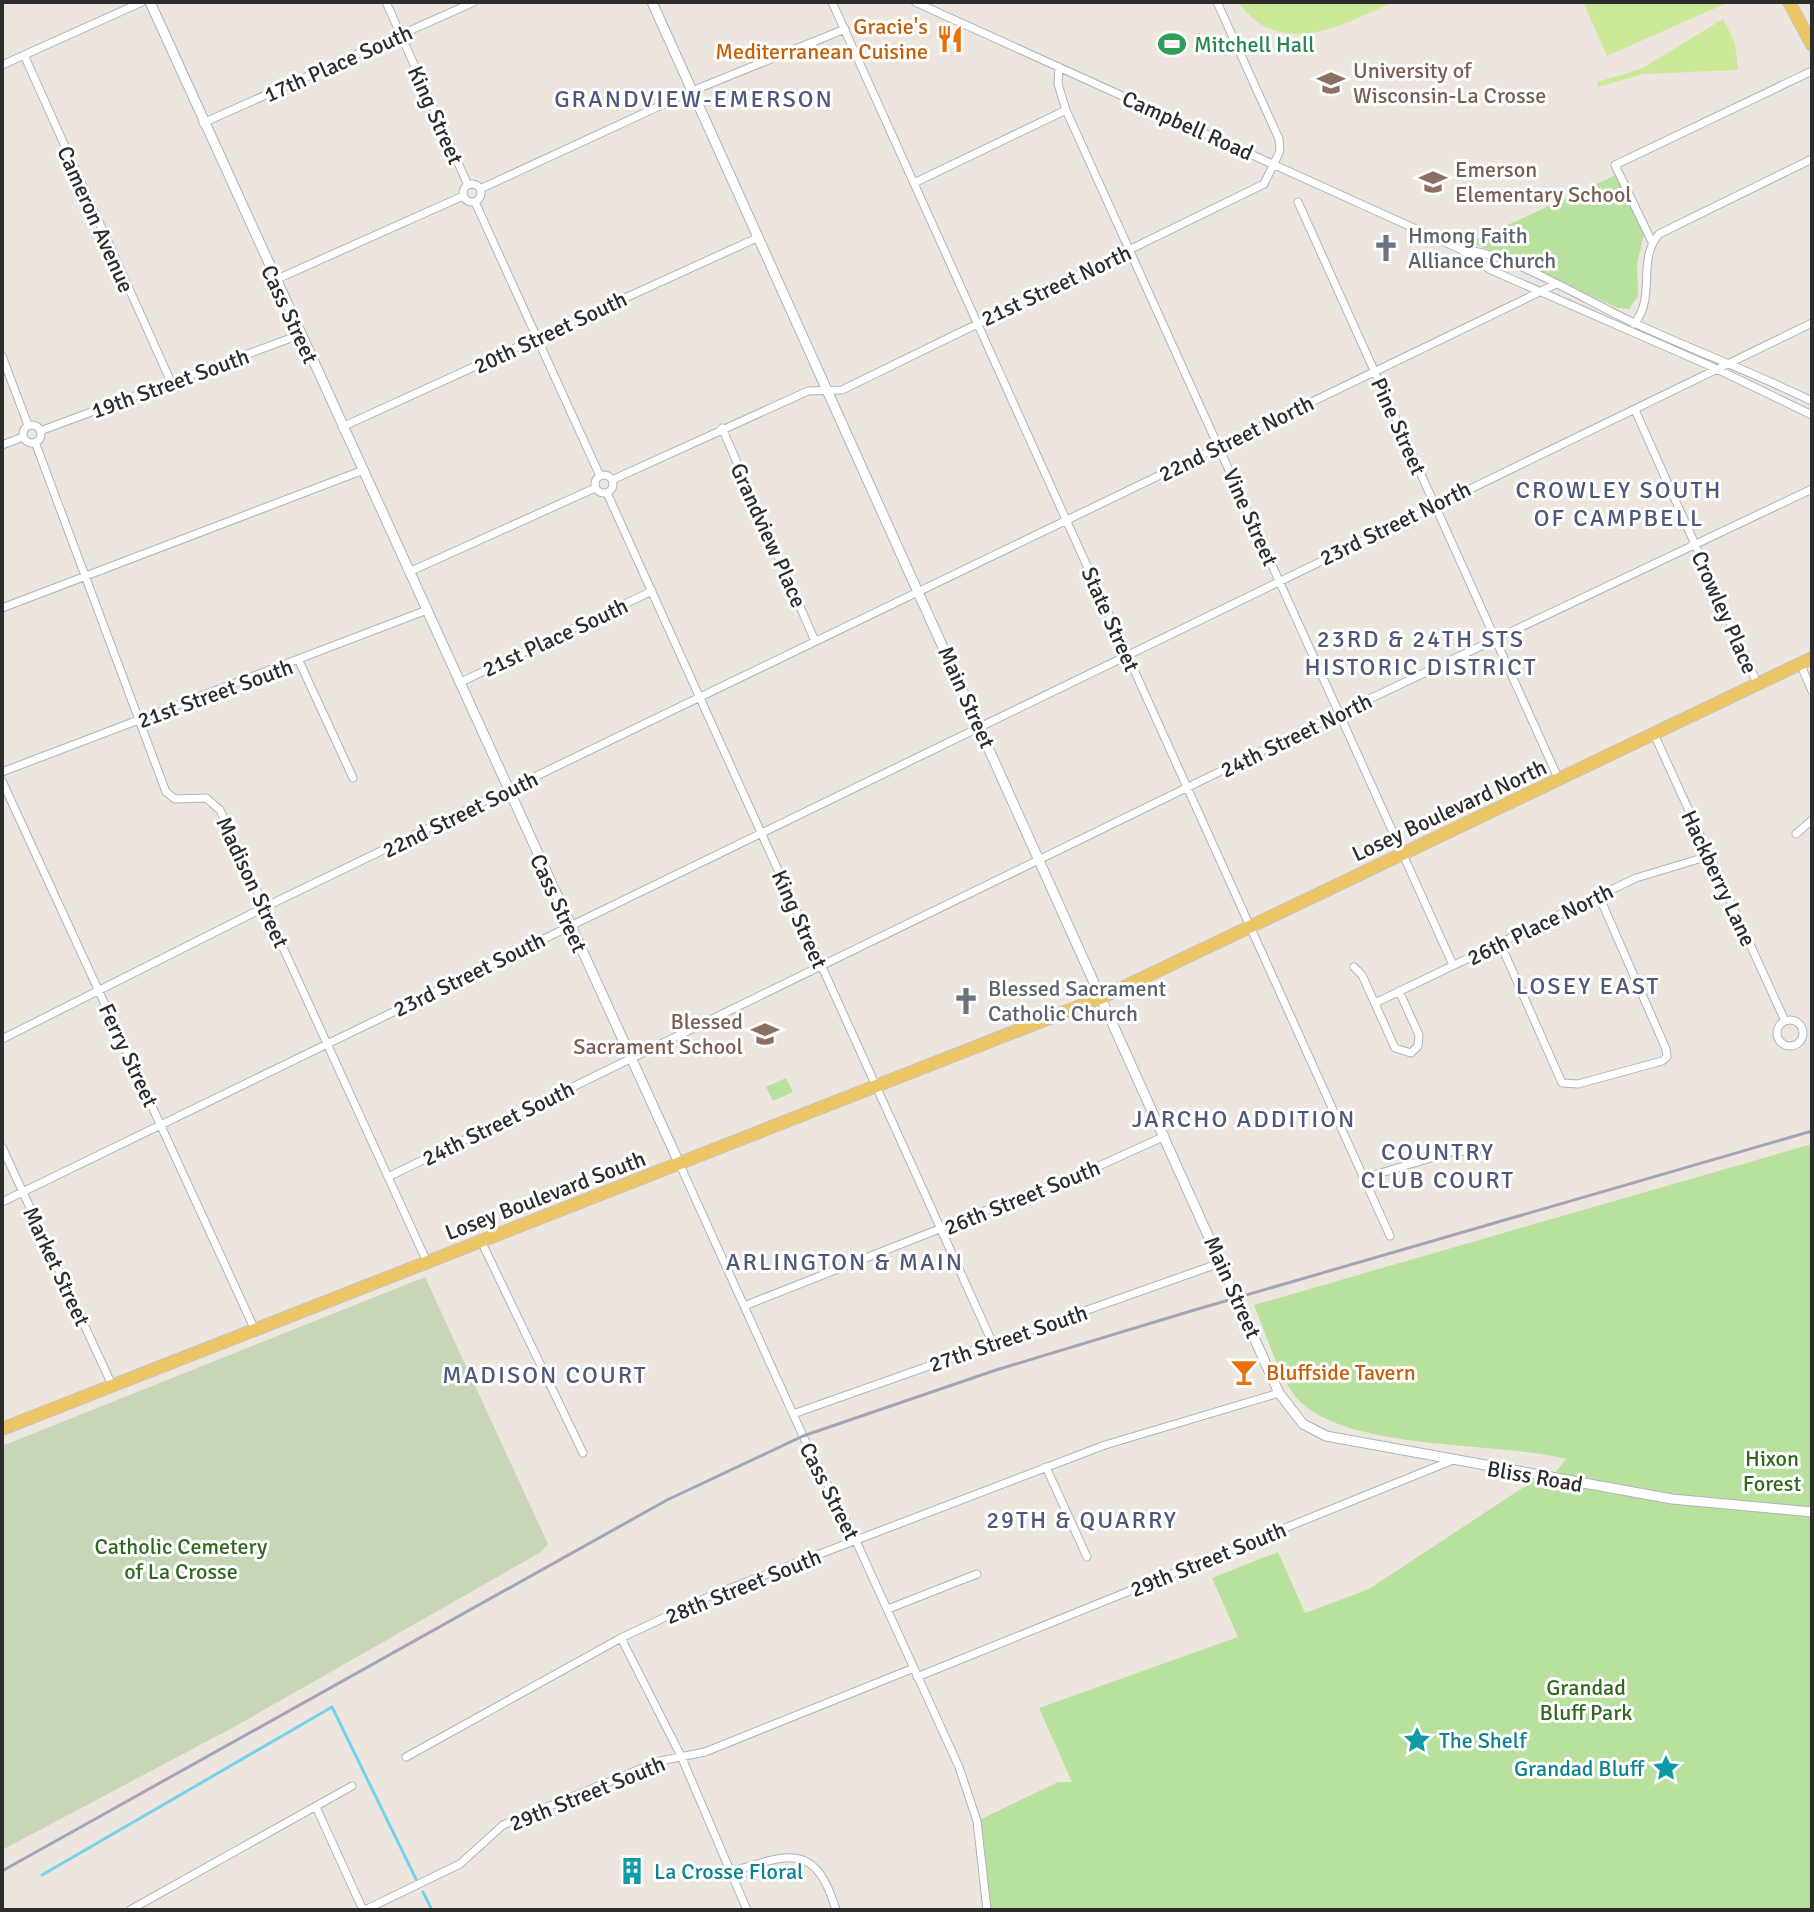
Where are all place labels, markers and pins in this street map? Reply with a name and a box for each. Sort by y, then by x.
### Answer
place label: Gracie's Mediterranean Cuisine [715,13,928,65]
restaurant icon: Gracie's Mediterranean Cuisine [935,24,965,54]
sports icon: Mitchell Hall [1157,29,1187,59]
place label: Mitchell Hall [1194,31,1315,58]
place label: University of Wisconsin-La Crosse [1353,57,1546,109]
school or university icon: University of Wisconsin-La Crosse [1316,68,1346,98]
place label: Emerson Elementary School [1455,156,1632,208]
school or university icon: Emerson Elementary School [1418,167,1448,197]
place label: Hmong Faith Alliance Church [1408,222,1556,274]
church icon: Hmong Faith Alliance Church [1371,233,1401,263]
place label: Blessed Sacrament Catholic Church [988,975,1167,1027]
church icon: Blessed Sacrament Catholic Church [951,986,981,1016]
place label: Blessed Sacrament School [573,1008,743,1060]
school or university icon: Blessed Sacrament School [750,1019,780,1049]
bar icon: Bluffside Tavern [1229,1357,1259,1387]
place label: Bluffside Tavern [1266,1359,1416,1386]
place icon: The Shelf [1402,1725,1432,1755]
place label: The Shelf [1439,1727,1528,1754]
place icon: Grandad Bluff [1651,1753,1681,1783]
place label: Grandad Bluff [1514,1755,1645,1782]
building icon: La Crosse Floral [617,1856,647,1886]
place label: La Crosse Floral [654,1858,804,1885]

